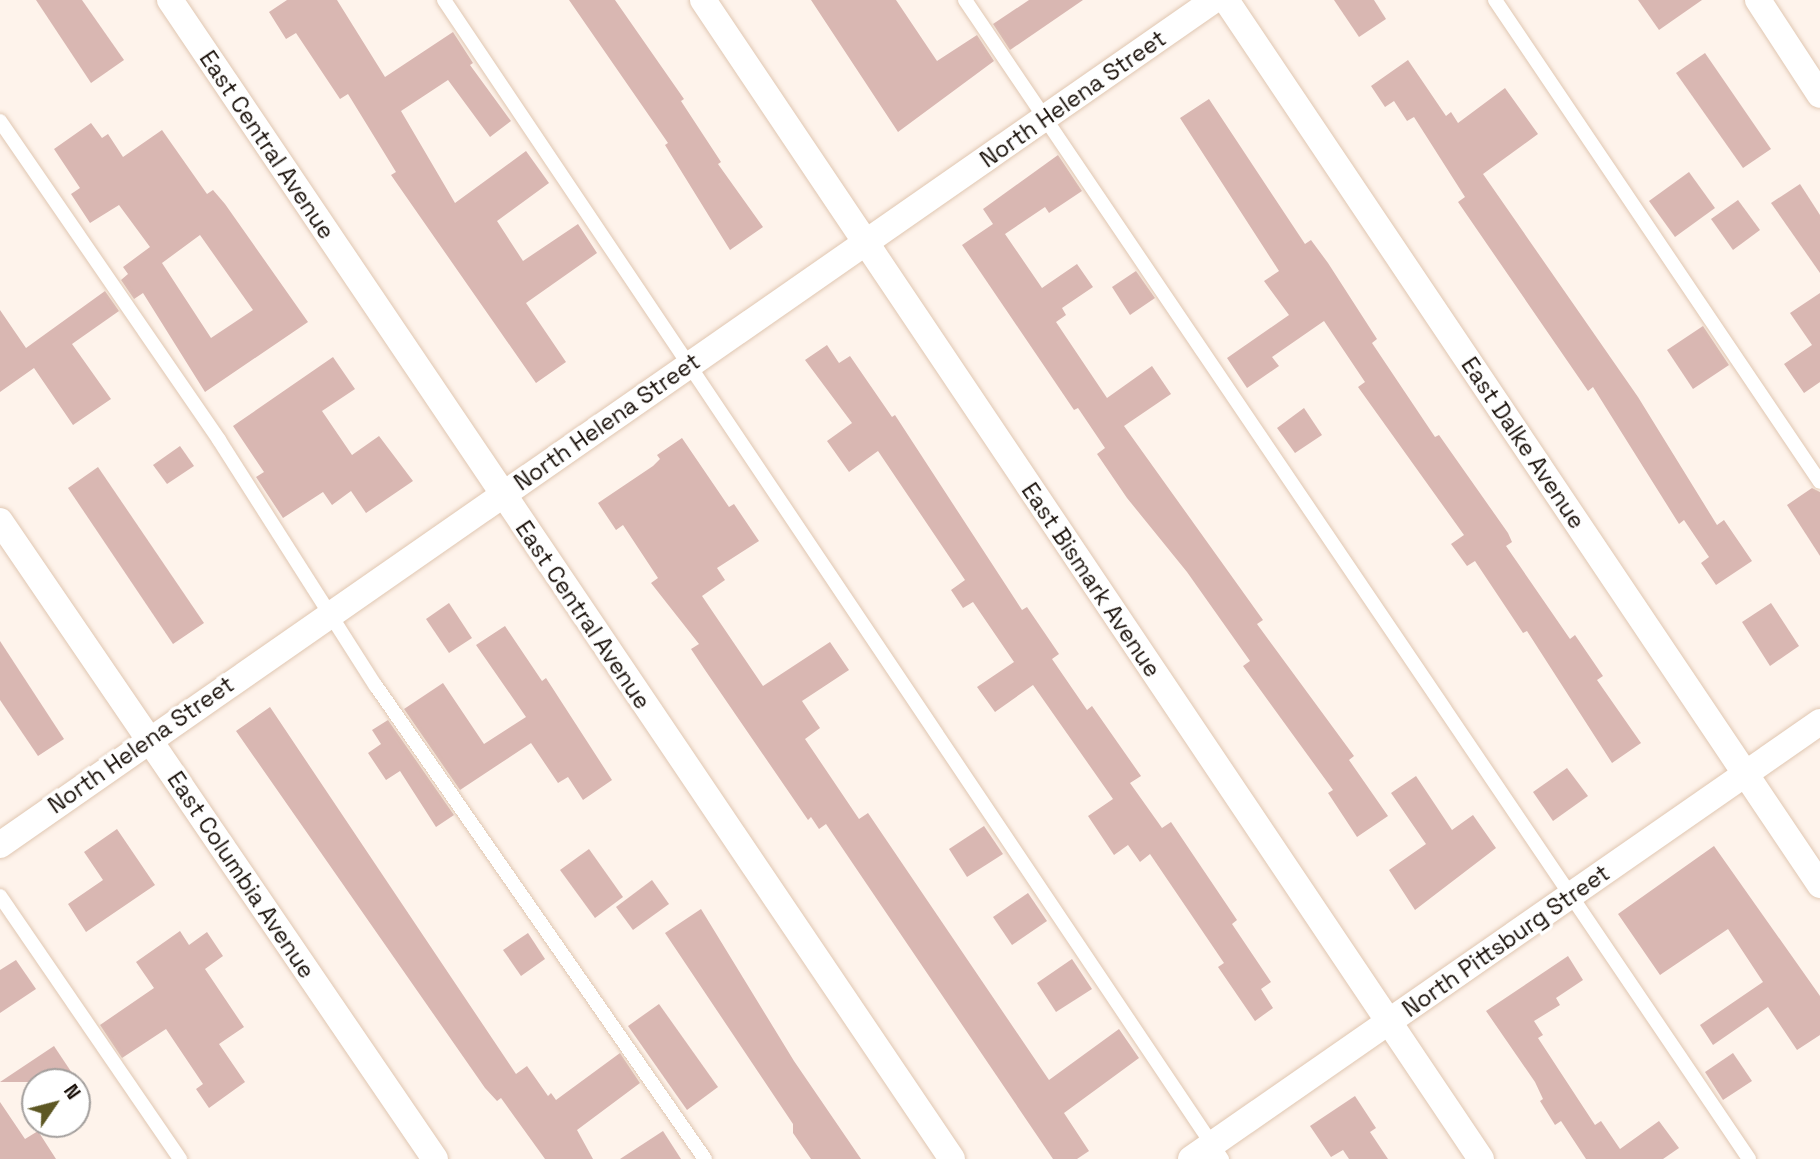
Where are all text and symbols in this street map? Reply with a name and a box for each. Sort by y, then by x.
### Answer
street label: North Helena Street [975,25,1171,173]
street label: East Central Avenue [194,45,340,245]
street label: North Helena Street [509,348,705,496]
street label: East Dalke Avenue [1455,352,1591,534]
street label: East Bismark Avenue [1016,478,1166,682]
street label: East Central Avenue [510,515,656,715]
street label: North Helena Street [43,671,239,819]
street label: East Columbia Avenue [161,766,321,984]
street label: North Pittsburg Street [1397,859,1615,1023]
north arrow [21,1068,91,1138]
text: N [58,1079,86,1104]

